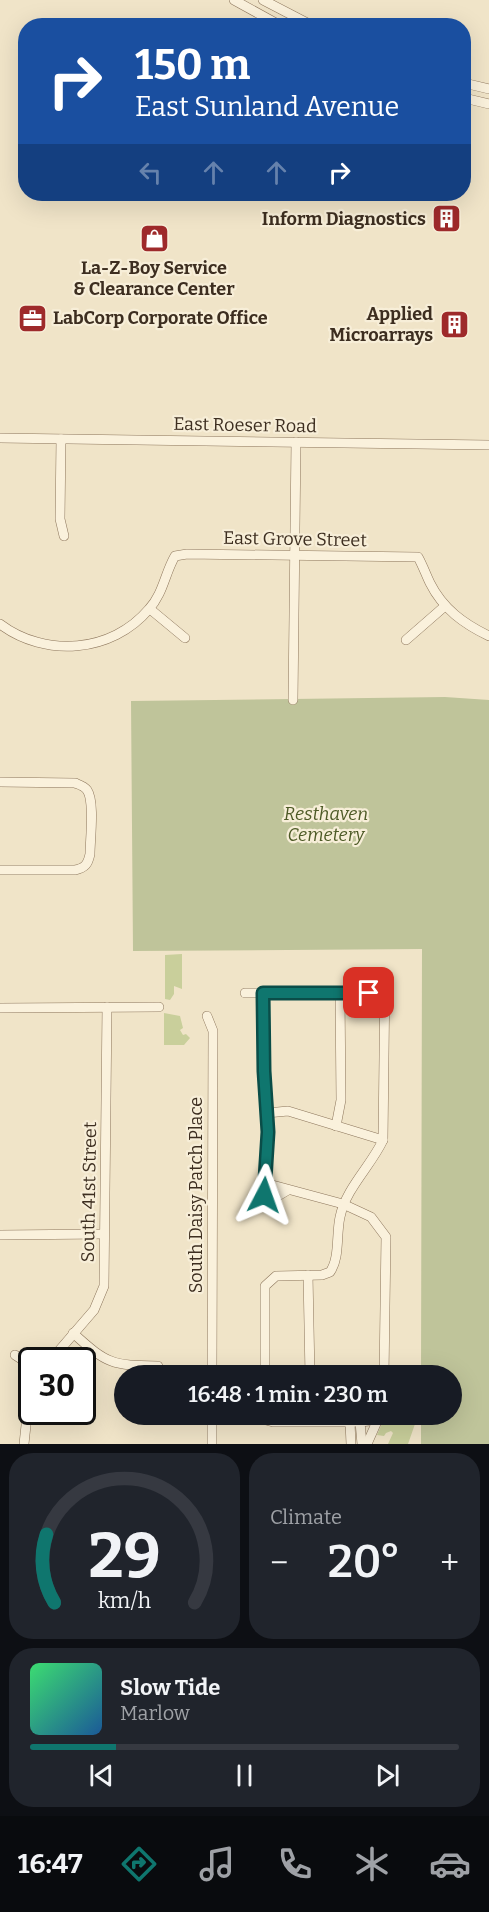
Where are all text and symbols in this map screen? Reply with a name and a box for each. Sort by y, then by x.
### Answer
text: 150 m [135,40,250,90]
icon: right [36,42,114,120]
text: East Sunland Avenue [135,91,399,123]
icon: left [134,156,167,189]
icon: ahead [197,156,230,189]
icon: ahead [260,156,293,189]
icon: right [323,156,356,189]
building icon: Inform Diagnostics [431,203,463,235]
place label: Inform Diagnostics [262,208,426,230]
shop icon: La-Z-Boy Service & Clearance Center [138,223,170,255]
place label: La-Z-Boy Service & Clearance Center [73,257,235,300]
office icon: LabCorp Corporate Office [16,302,48,334]
place label: Applied Microarrays [330,303,433,346]
place label: LabCorp Corporate Office [53,307,268,329]
building icon: Applied Microarrays [438,308,470,340]
street label: East Roeser Road [173,413,317,437]
street label: East Grove Street [223,527,367,551]
park label: Resthaven Cemetery [284,803,368,846]
pin [343,967,394,1018]
icon: arrive [352,976,385,1009]
street label: South Daisy Patch Place [185,1097,207,1293]
street label: South 41st Street [77,1121,101,1262]
position arrow [232,1163,296,1227]
speed limit sign: 30 [18,1347,96,1425]
text: 16:48 · 1 min · 230 m [188,1381,388,1408]
text: Climate [270,1505,342,1529]
text: 29 [88,1519,160,1594]
text: 20° [328,1535,401,1589]
text: − [270,1543,288,1583]
text: + [440,1543,459,1583]
text: km/h [98,1588,151,1614]
text: Slow Tide [120,1674,220,1701]
text: Marlow [120,1701,190,1725]
icon: previous [85,1759,118,1792]
icon: pause [228,1759,261,1792]
icon: next [371,1759,404,1792]
icon: directions [118,1843,160,1885]
icon: music [196,1843,238,1885]
icon: phone [274,1843,316,1885]
icon: climate [351,1843,393,1885]
icon: car [429,1843,471,1885]
text: 16:47 [18,1848,82,1880]

